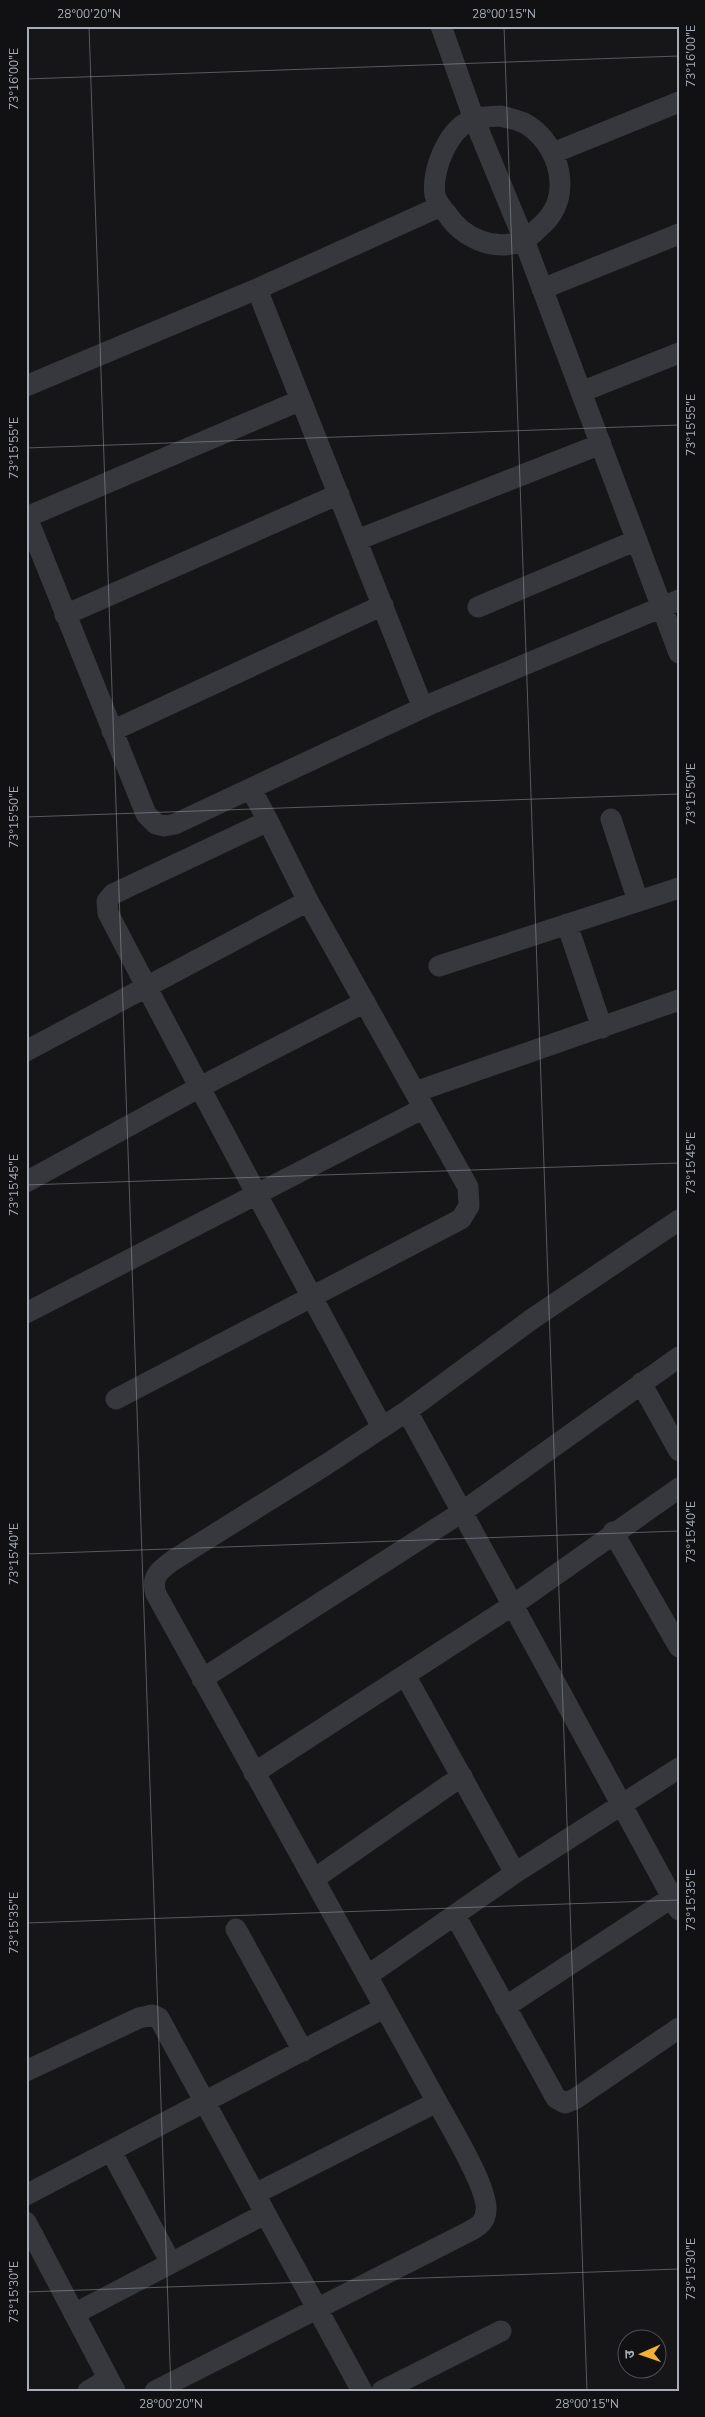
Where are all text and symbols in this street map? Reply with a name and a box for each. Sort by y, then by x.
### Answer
text: 28°00'20"N [57,6,121,22]
text: 28°00'15"N [472,6,536,22]
text: 73°16'00"E [683,25,699,87]
text: 73°16'00"E [6,48,22,110]
text: 73°15'55"E [683,394,699,456]
text: 73°15'55"E [6,417,22,479]
text: 73°15'50"E [683,763,699,825]
text: 73°15'50"E [6,786,22,848]
text: 73°15'45"E [683,1132,699,1194]
text: 73°15'45"E [6,1154,22,1216]
text: 73°15'40"E [683,1501,699,1563]
text: 73°15'40"E [6,1523,22,1585]
text: 73°15'35"E [683,1869,699,1931]
text: 73°15'35"E [6,1892,22,1954]
text: 73°15'30"E [683,2238,699,2300]
text: 73°15'30"E [6,2261,22,2323]
north arrow [618,2330,668,2380]
text: उ [620,2349,639,2359]
text: 28°00'20"N [139,2396,203,2412]
text: 28°00'15"N [555,2396,619,2412]

